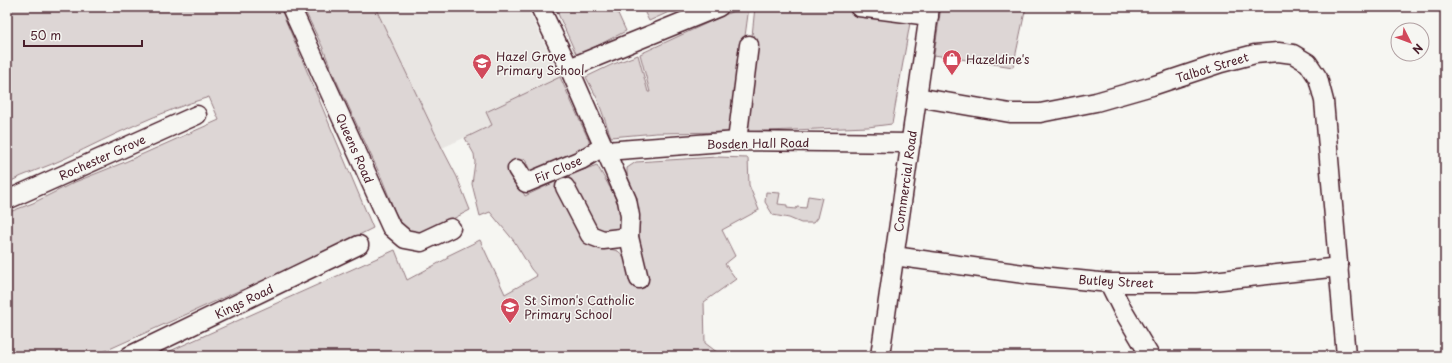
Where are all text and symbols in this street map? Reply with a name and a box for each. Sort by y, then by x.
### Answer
scale bar [24,22,142,48]
north arrow [1390,22,1430,62]
text: 50 m [30,26,61,44]
text: N [1408,40,1427,58]
place label: Hazel Grove Primary School [496,47,584,79]
street label: Talbot Street [1173,47,1251,87]
shop icon: Hazeldine's [941,48,963,76]
place label: Hazeldine's [966,50,1030,68]
school or university icon: Hazel Grove Primary School [471,52,493,80]
street label: Queens Road [332,110,378,186]
street label: Commercial Road [889,129,921,233]
street label: Rochester Grove [56,130,148,184]
street label: Bosden Hall Road [707,133,810,153]
street label: Fir Close [531,151,585,187]
street label: Butley Street [1078,270,1154,292]
street label: Kings Road [212,279,276,323]
place label: St Simon's Catholic Primary School [524,291,634,323]
school or university icon: St Simon's Catholic Primary School [499,296,521,324]

